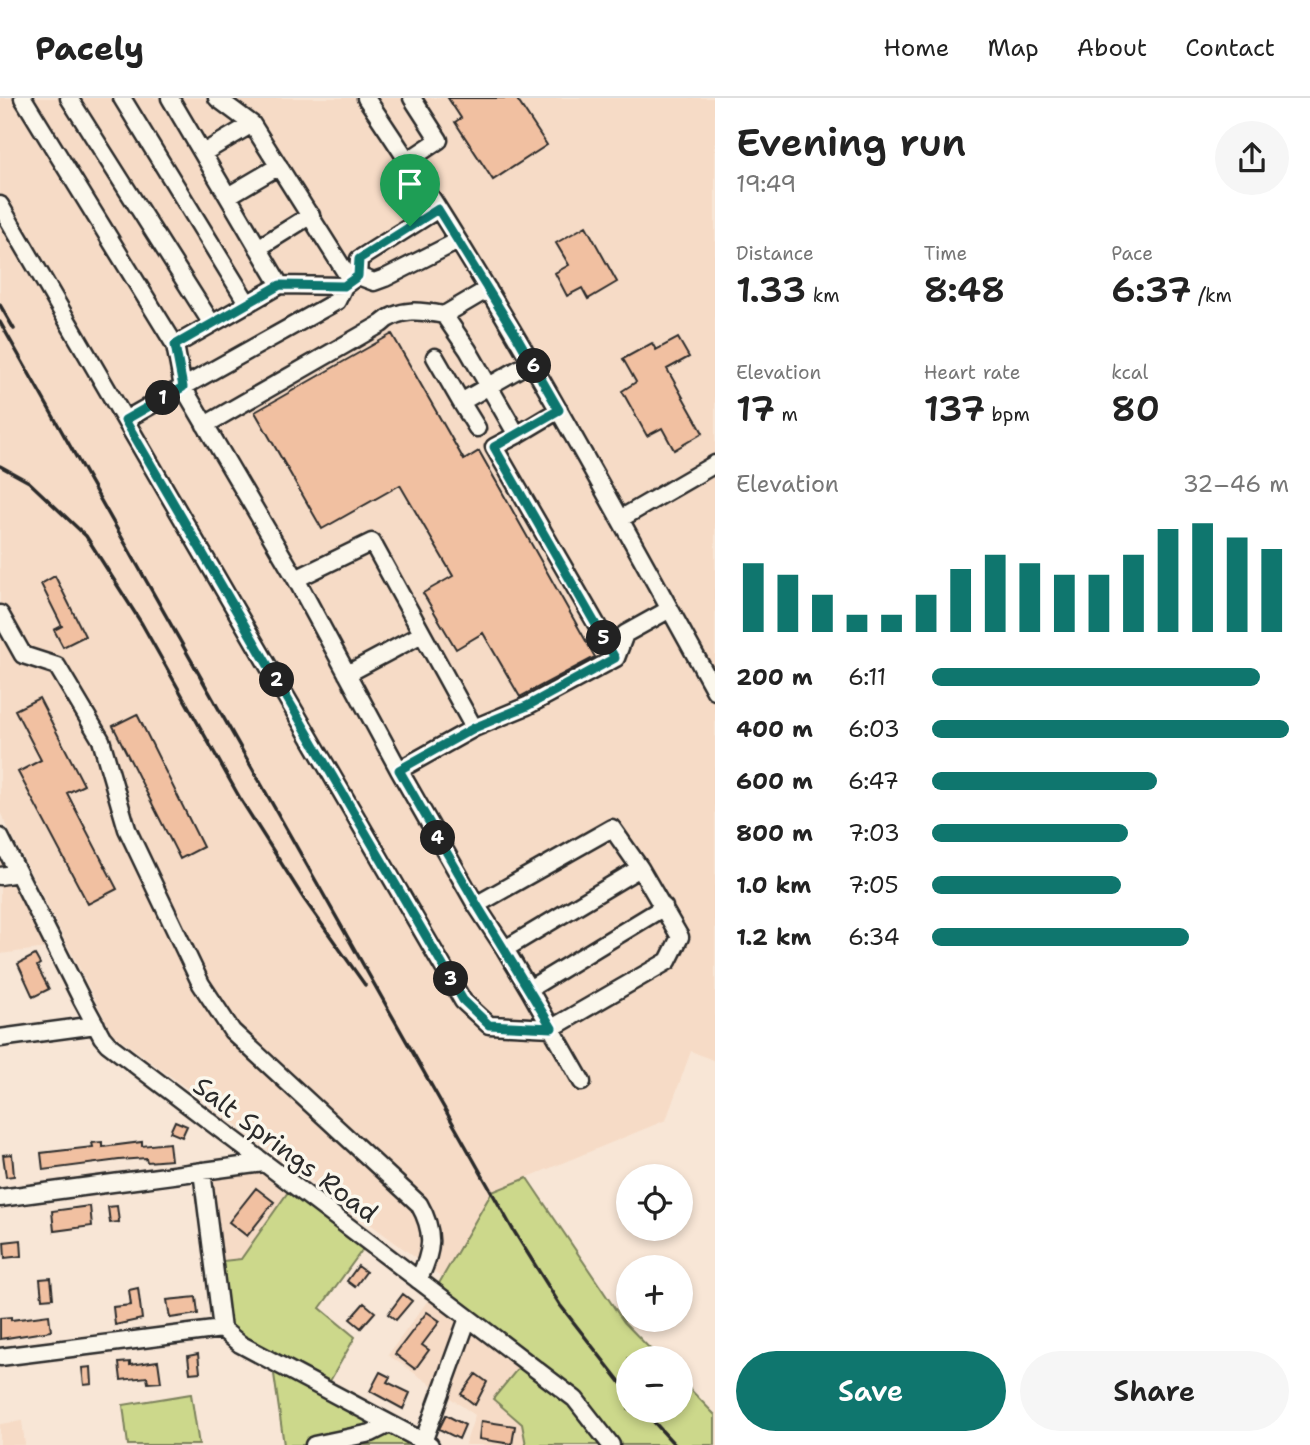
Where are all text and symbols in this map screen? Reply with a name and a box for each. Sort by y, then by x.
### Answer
text: Pacely [35,26,144,71]
text: Home [883,32,949,64]
text: Map [987,32,1039,64]
text: About [1077,32,1147,64]
text: Contact [1185,32,1275,64]
text: Evening run [736,117,966,168]
button: share [1215,121,1289,195]
pin [380,154,440,226]
icon: arrive [391,165,429,203]
text: 19:49 [736,169,796,199]
text: Distance [736,241,814,266]
text: Time [924,241,967,266]
text: Pace [1111,241,1153,266]
text: 1.33 [736,266,806,313]
text: 8:48 [924,266,1005,313]
text: 6:37 [1111,266,1192,313]
text: km [806,283,840,308]
text: /km [1192,283,1232,308]
pin: 6 [516,348,552,384]
text: 6 [527,353,540,378]
text: Elevation [736,360,821,385]
text: Heart rate [924,360,1020,385]
text: kcal [1111,360,1148,385]
pin: 1 [146,380,180,416]
text: 1 [158,385,167,410]
text: 17 [736,385,775,432]
text: 137 [924,385,985,432]
text: 80 [1111,385,1160,432]
text: m [775,402,798,427]
text: bpm [985,402,1030,427]
text: Elevation [736,469,839,499]
text: 32–46 m [1183,469,1289,499]
pin: 5 [586,620,622,656]
text: 5 [598,625,609,650]
pin: 2 [260,662,294,698]
text: 200 m [736,662,813,692]
text: 6:11 [848,662,886,692]
text: 2 [270,667,283,692]
text: 400 m [736,714,813,744]
text: 6:03 [848,714,900,744]
text: 600 m [736,766,813,796]
text: 6:47 [848,766,899,796]
text: 800 m [736,818,813,848]
text: 7:03 [848,818,900,848]
pin: 4 [420,820,456,856]
text: 4 [431,825,444,850]
text: 1.0 km [736,870,811,900]
text: 7:05 [848,870,899,900]
text: 1.2 km [736,922,812,952]
text: 6:34 [848,922,900,952]
pin: 3 [434,962,468,996]
text: 3 [444,966,457,991]
street label: Salt Springs Road [186,1068,386,1230]
map controls [616,1164,693,1423]
button: locate [616,1164,693,1241]
button: + [616,1255,693,1332]
button: − [616,1346,693,1423]
button: Save [736,1351,1006,1431]
button: Share [1020,1351,1289,1431]

